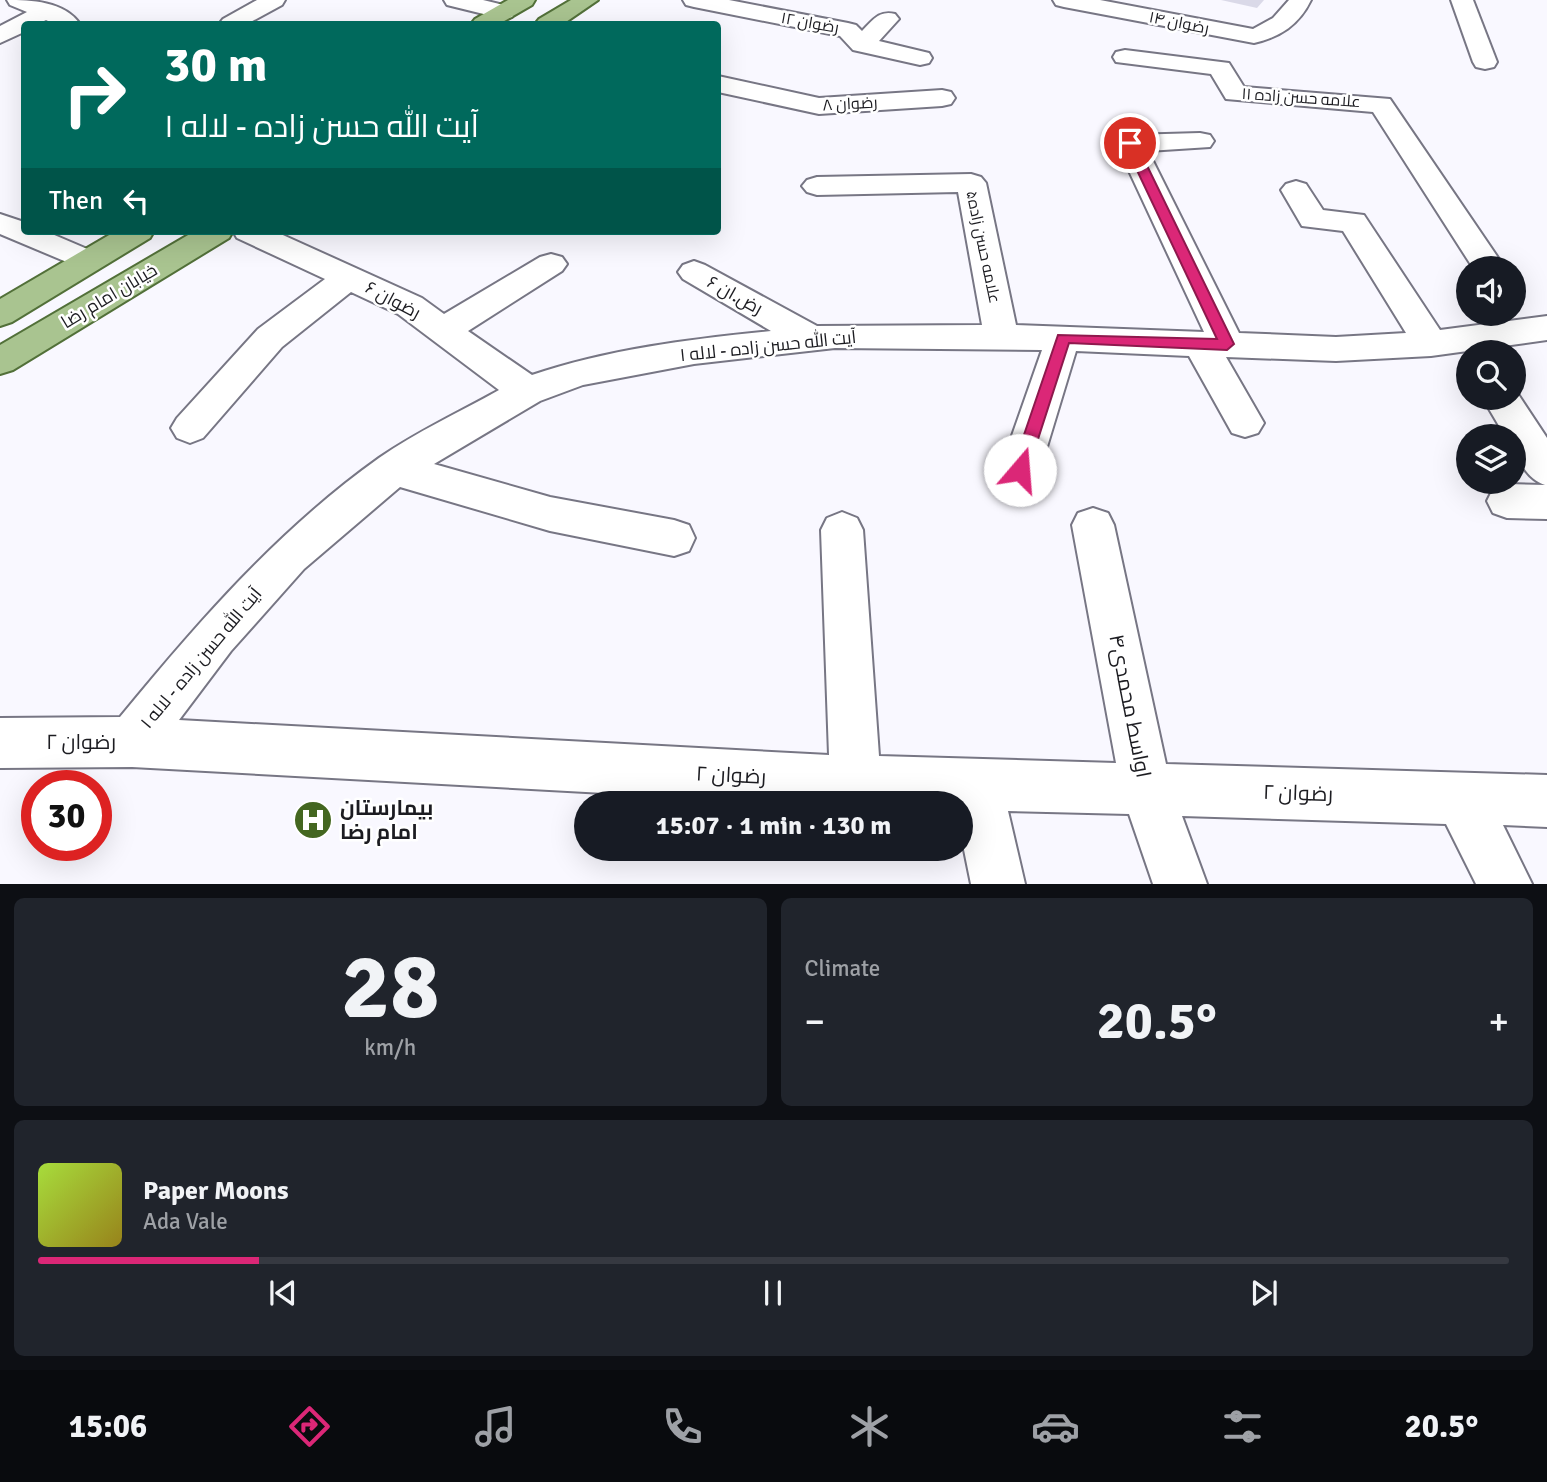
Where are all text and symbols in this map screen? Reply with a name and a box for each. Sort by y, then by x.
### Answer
street label: رضوان ۱۴ [1147,7,1211,39]
street label: رضوان ۱۲ [779,8,841,38]
text: 30 m [164,35,267,95]
icon: right [49,49,140,140]
street label: علامه حسن زاده ۱۱ [1241,84,1361,112]
street label: رضوان ۸ [822,93,878,115]
text: آیت الله حسن زاده - لاله ۱ [164,107,479,146]
pin [1100,113,1160,173]
icon: arrive [1111,124,1149,162]
icon: left [117,182,155,220]
text: Then [49,185,103,217]
street label: علامه حسن زاده۵ [961,189,1005,305]
map controls [1456,256,1526,494]
button: sound [1456,256,1526,326]
street label: خیابان امام رضا [57,259,162,334]
street label: رض.ان ۶ [703,271,767,319]
street label: رضوان ۶ [362,276,424,324]
street label: آیت الله حسن زاده - لاله ۱ [679,325,857,366]
button: search [1456,340,1526,410]
button: layers [1456,424,1526,494]
position arrow [983,433,1057,507]
street label: آیت الله حسن زاده - لاله ۱ [135,582,266,733]
street label: اواسط محمدی۴ [1103,632,1157,780]
street label: رضوان ۲ [46,729,116,755]
street label: رضوان ۲ [695,760,767,790]
speed limit sign: 30 [21,770,112,861]
street label: رضوان ۲ [1262,779,1334,807]
place label: بیمارستان امام رضا [340,795,433,846]
hospital icon: بیمارستان امام رضا [292,799,334,841]
text: 15:07 · 1 min · 130 m [656,810,891,842]
text: 28 [341,931,439,1044]
text: Climate [805,954,880,983]
text: 20.5° [1097,989,1217,1053]
text: − [805,998,825,1045]
text: + [1488,998,1509,1045]
text: km/h [364,1033,416,1062]
text: Paper Moons [143,1175,289,1207]
text: Ada Vale [143,1207,228,1236]
icon: previous [264,1274,302,1312]
icon: pause [754,1274,792,1312]
icon: next [1245,1274,1283,1312]
icon: directions [285,1402,334,1451]
icon: music [471,1402,520,1451]
icon: phone [658,1402,707,1451]
icon: climate [845,1402,894,1451]
icon: car [1031,1402,1080,1451]
icon: filters [1218,1402,1267,1451]
text: 15:06 [69,1407,147,1446]
text: 20.5° [1404,1407,1478,1446]

